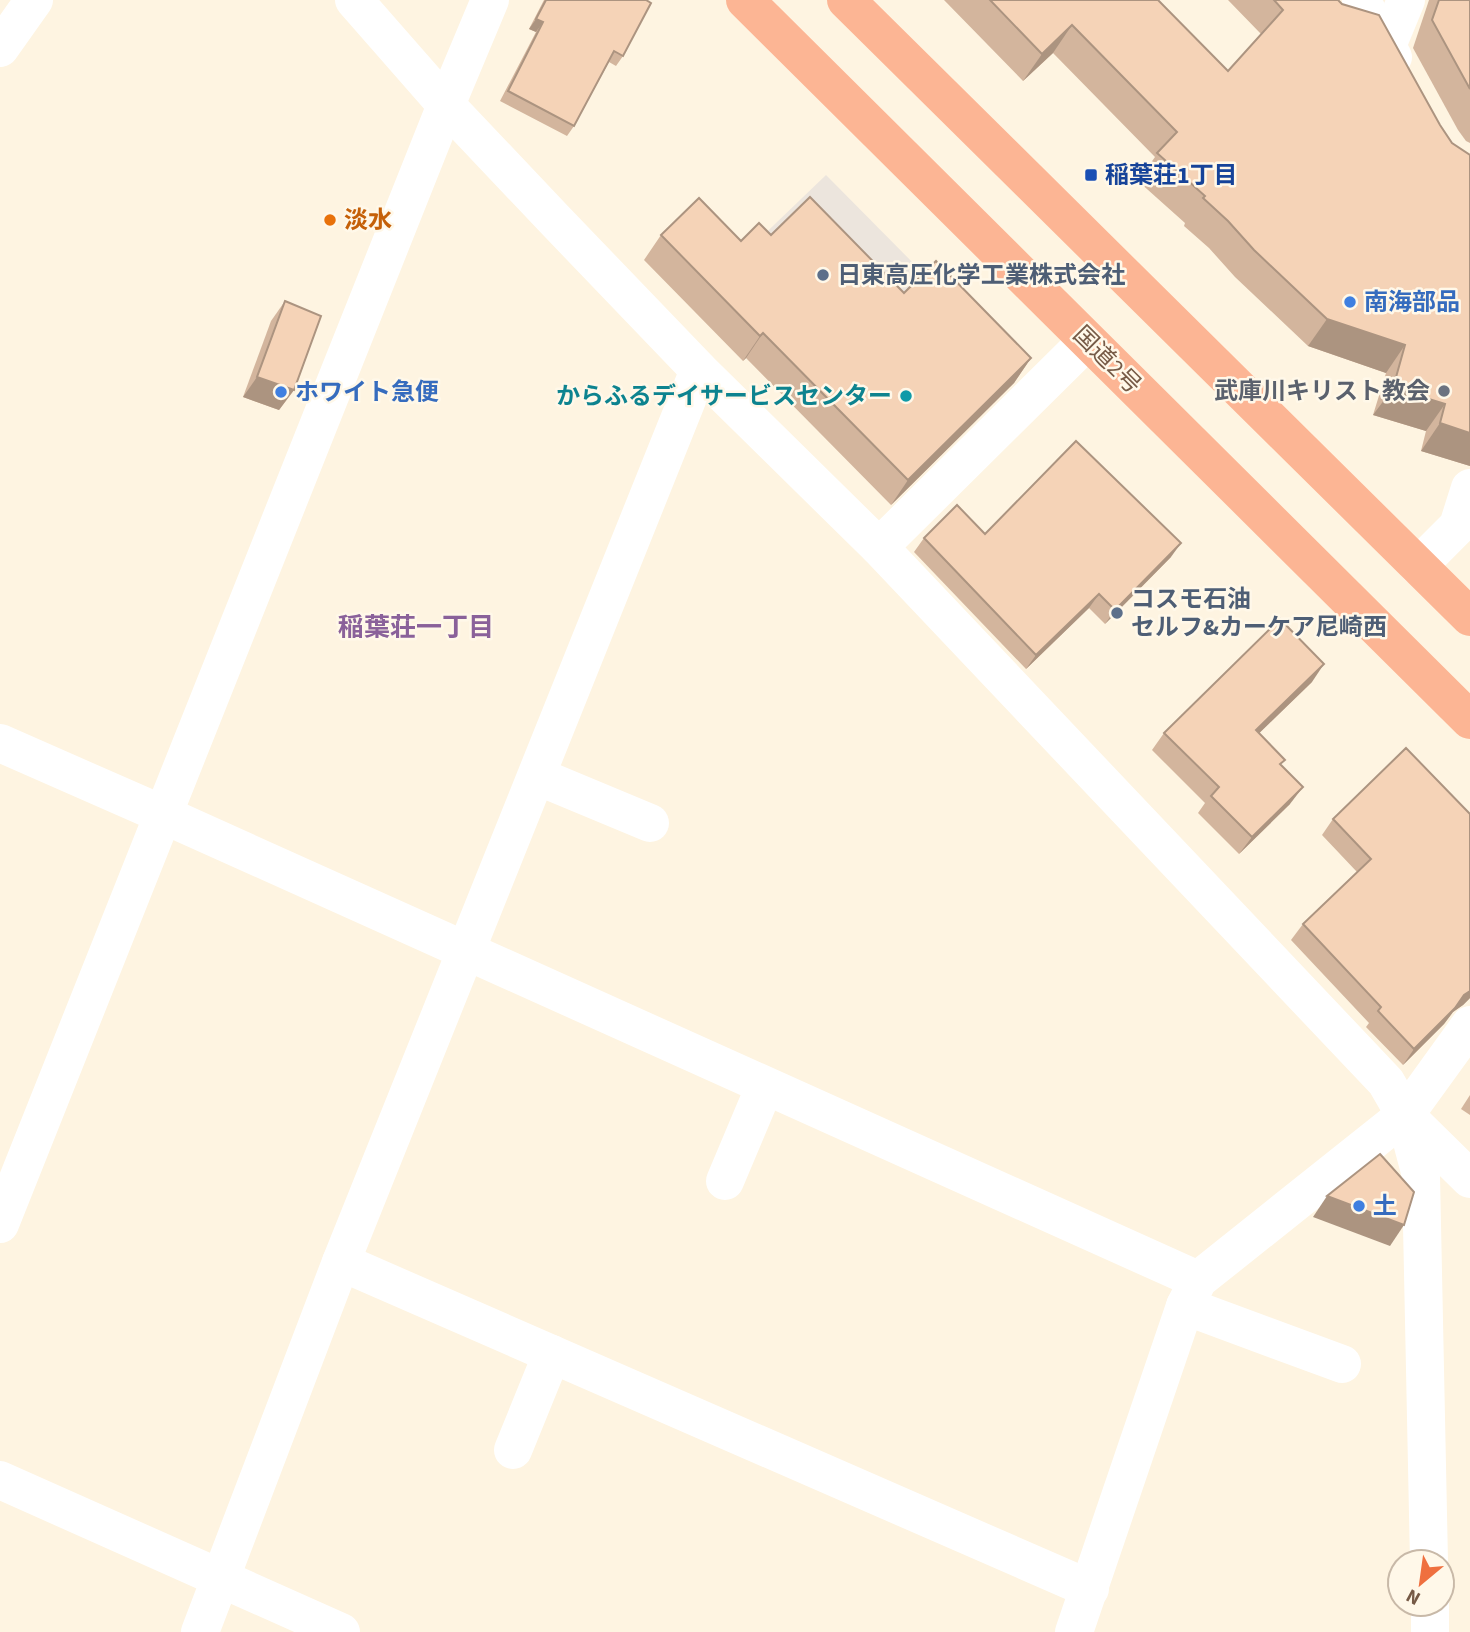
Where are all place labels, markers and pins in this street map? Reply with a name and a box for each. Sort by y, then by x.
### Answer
place label: 稲葉荘1丁目 [1105,158,1238,193]
marker: 稲葉荘1丁目 [1083,167,1099,183]
place label: 淡水 [344,203,392,238]
marker: 淡水 [322,212,338,228]
place label: 日東高圧化学工業株式会社 [837,258,1125,293]
marker: 日東高圧化学工業株式会社 [815,267,831,283]
place label: 南海部品 [1364,285,1460,320]
marker: 南海部品 [1342,294,1358,310]
place label: 武庫川キリスト教会 [1214,374,1430,409]
place label: ホワイト急便 [295,375,439,410]
place label: からふるデイサービスセンター [556,379,892,414]
marker: 武庫川キリスト教会 [1436,383,1452,399]
marker: ホワイト急便 [273,384,289,400]
marker: からふるデイサービスセンター [898,388,914,404]
place label: コスモ石油 セルフ&カーケア尼崎西 [1131,582,1387,645]
marker: コスモ石油 セルフ&カーケア尼崎西 [1109,605,1125,621]
place label: 土 [1373,1189,1397,1224]
marker: 土 [1351,1198,1367,1214]

